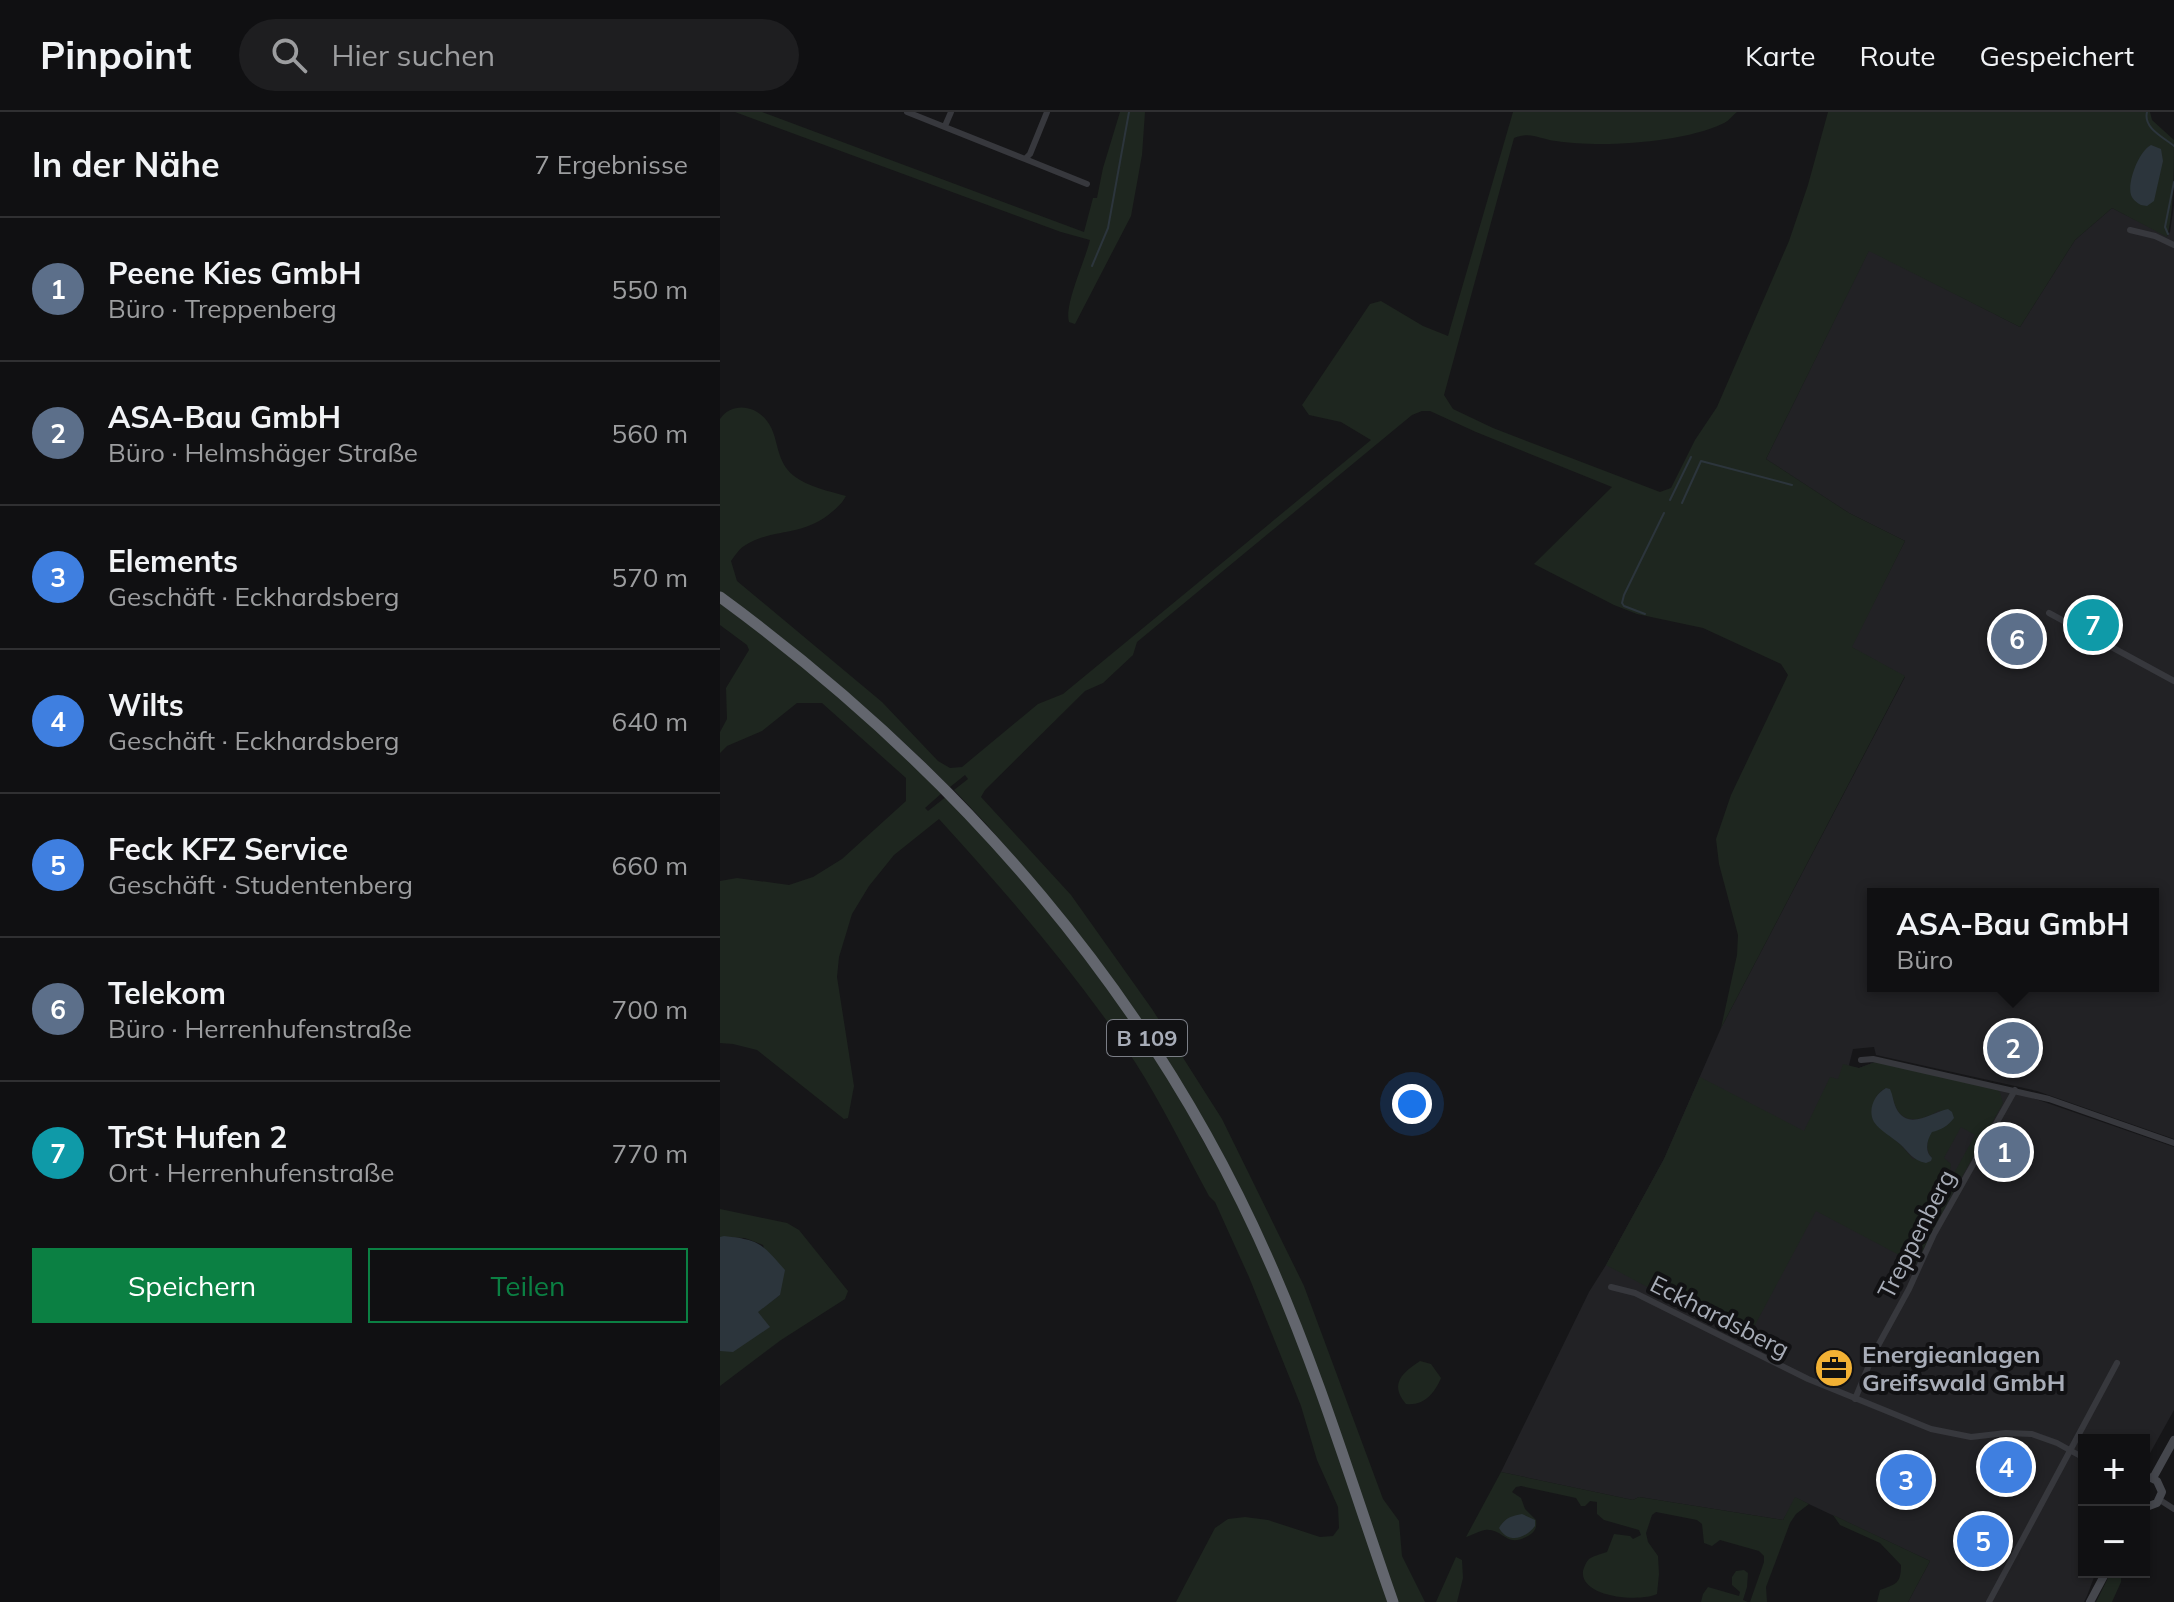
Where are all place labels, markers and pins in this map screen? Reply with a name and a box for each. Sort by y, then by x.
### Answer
pin: 7 [2067,595,2119,655]
pin: 6 [1991,609,2043,669]
pin: 2 [1987,1018,2039,1078]
pin: 1 [1978,1122,2030,1182]
place label: Energieanlagen Greifswald GmbH [1862,1339,2065,1397]
office icon: Energieanlagen Greifswald GmbH [1813,1347,1855,1389]
pin: 4 [1980,1437,2032,1497]
pin: 3 [1880,1450,1932,1510]
pin: 5 [1957,1511,2009,1571]

